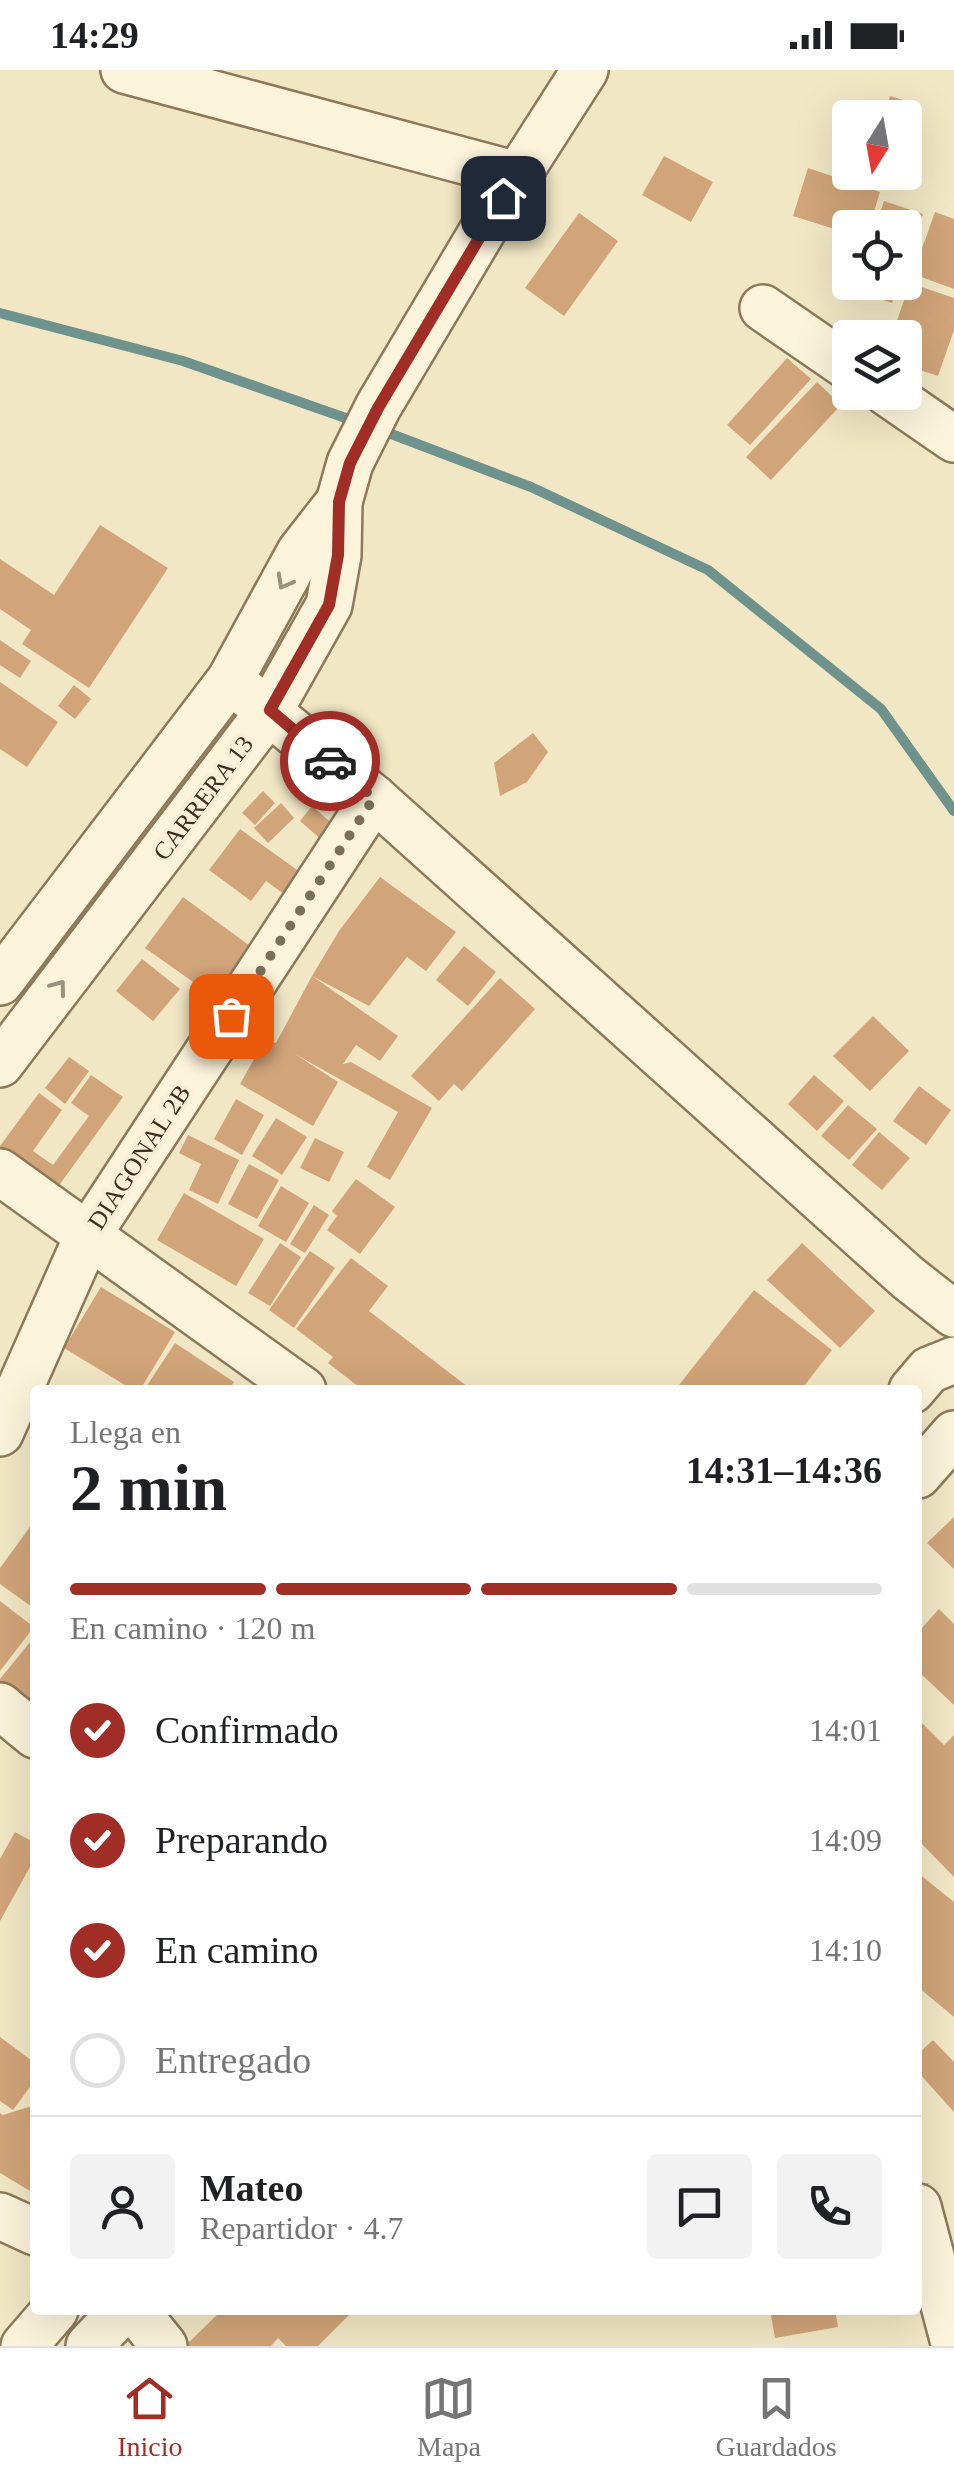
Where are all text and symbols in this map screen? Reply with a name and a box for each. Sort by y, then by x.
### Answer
text: 14:29 [50,14,139,56]
north arrow [832,100,922,190]
map controls [832,100,922,410]
pin [461,156,546,241]
icon: home [476,171,531,226]
button: locate [832,210,922,300]
button: layers [832,320,922,410]
one-way arrow [276,571,296,589]
courier [280,711,380,811]
street label: CARRERA 13 [148,731,258,865]
icon: car [303,734,358,789]
pin [189,974,274,1059]
one-way arrow [48,980,65,998]
icon: bag [204,989,259,1044]
street label: DIAGONAL 2B [82,1080,196,1234]
text: Llega en [70,1414,181,1450]
text: 14:31–14:36 [686,1449,882,1491]
text: 2 min [70,1452,227,1524]
text: En camino · 120 m [70,1610,315,1646]
icon: check [70,1703,125,1758]
text: Confirmado [155,1709,339,1751]
text: 14:01 [809,1712,882,1748]
icon: check [70,1813,125,1868]
text: Preparando [155,1819,328,1861]
text: 14:09 [809,1822,882,1858]
icon: check [70,1923,125,1978]
text: En camino [155,1929,319,1971]
text: 14:10 [809,1932,882,1968]
text: Entregado [155,2039,311,2081]
button: person [70,2154,175,2259]
button: chat [647,2154,752,2259]
button: phone [777,2154,882,2259]
text: Mateo [200,2167,303,2209]
text: Repartidor · 4.7 [200,2210,404,2246]
tab: Inicio [117,2371,183,2463]
tab: Mapa [417,2371,481,2463]
tab: Guardados [715,2371,837,2463]

